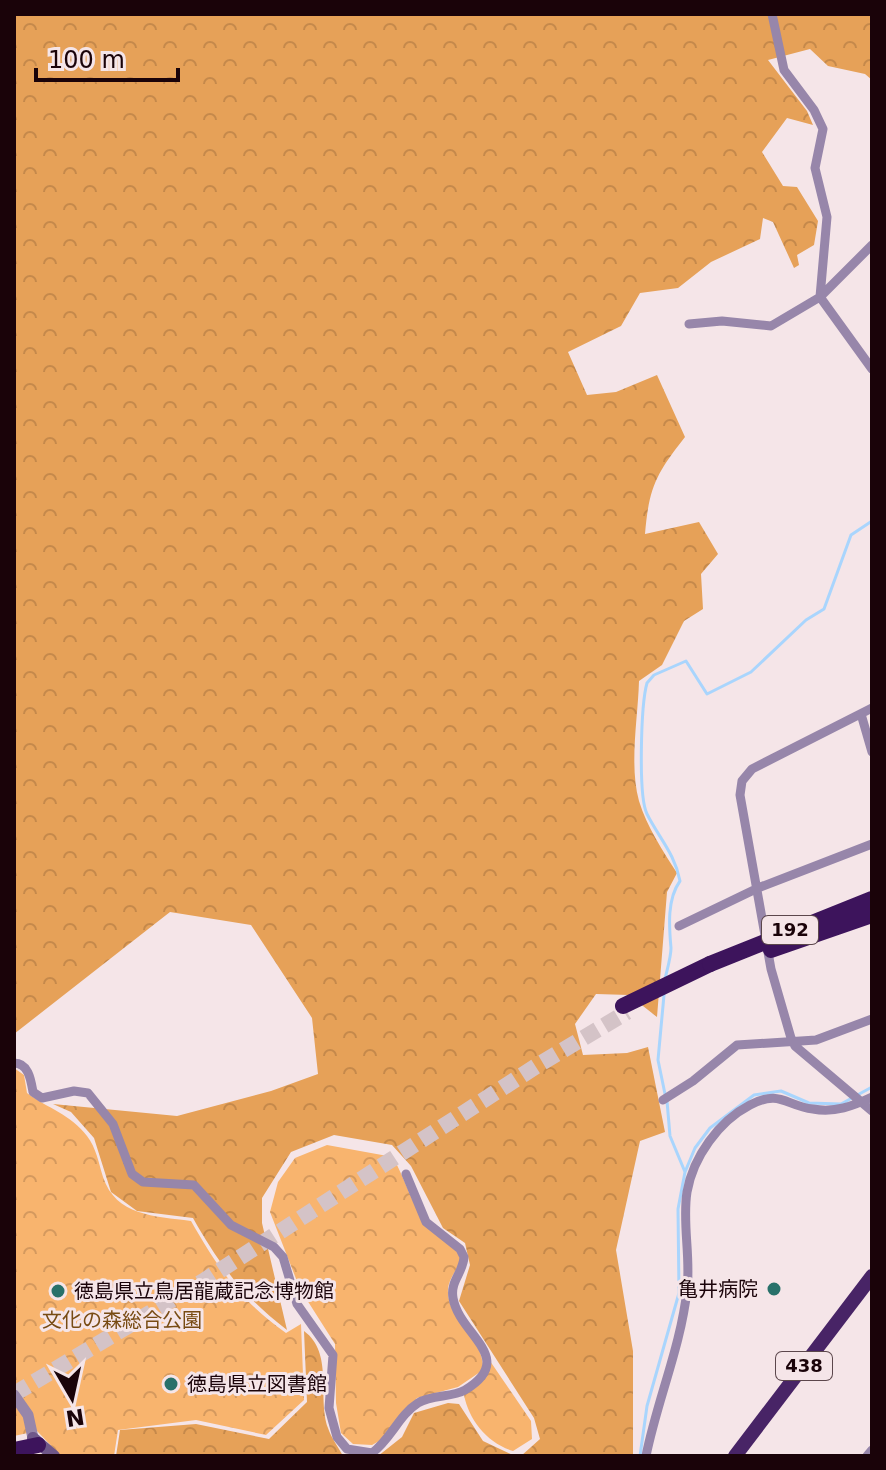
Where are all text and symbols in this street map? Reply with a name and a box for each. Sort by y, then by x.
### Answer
scale bar [36,32,178,82]
text: 100 m [48,46,125,74]
road number: 192 [762,916,818,944]
place label: 亀井病院 [678,1277,758,1301]
place label: 徳島県立鳥居龍蔵記念博物館 [74,1279,334,1303]
marker: 亀井病院 [765,1280,783,1298]
marker: 徳島県立鳥居龍蔵記念博物館 [49,1282,67,1300]
park label: 文化の森総合公園 [42,1308,202,1332]
road number: 438 [776,1352,832,1380]
north arrow [32,1358,112,1438]
place label: 徳島県立図書館 [187,1372,327,1396]
marker: 徳島県立図書館 [162,1375,180,1393]
text: N [64,1403,86,1431]

